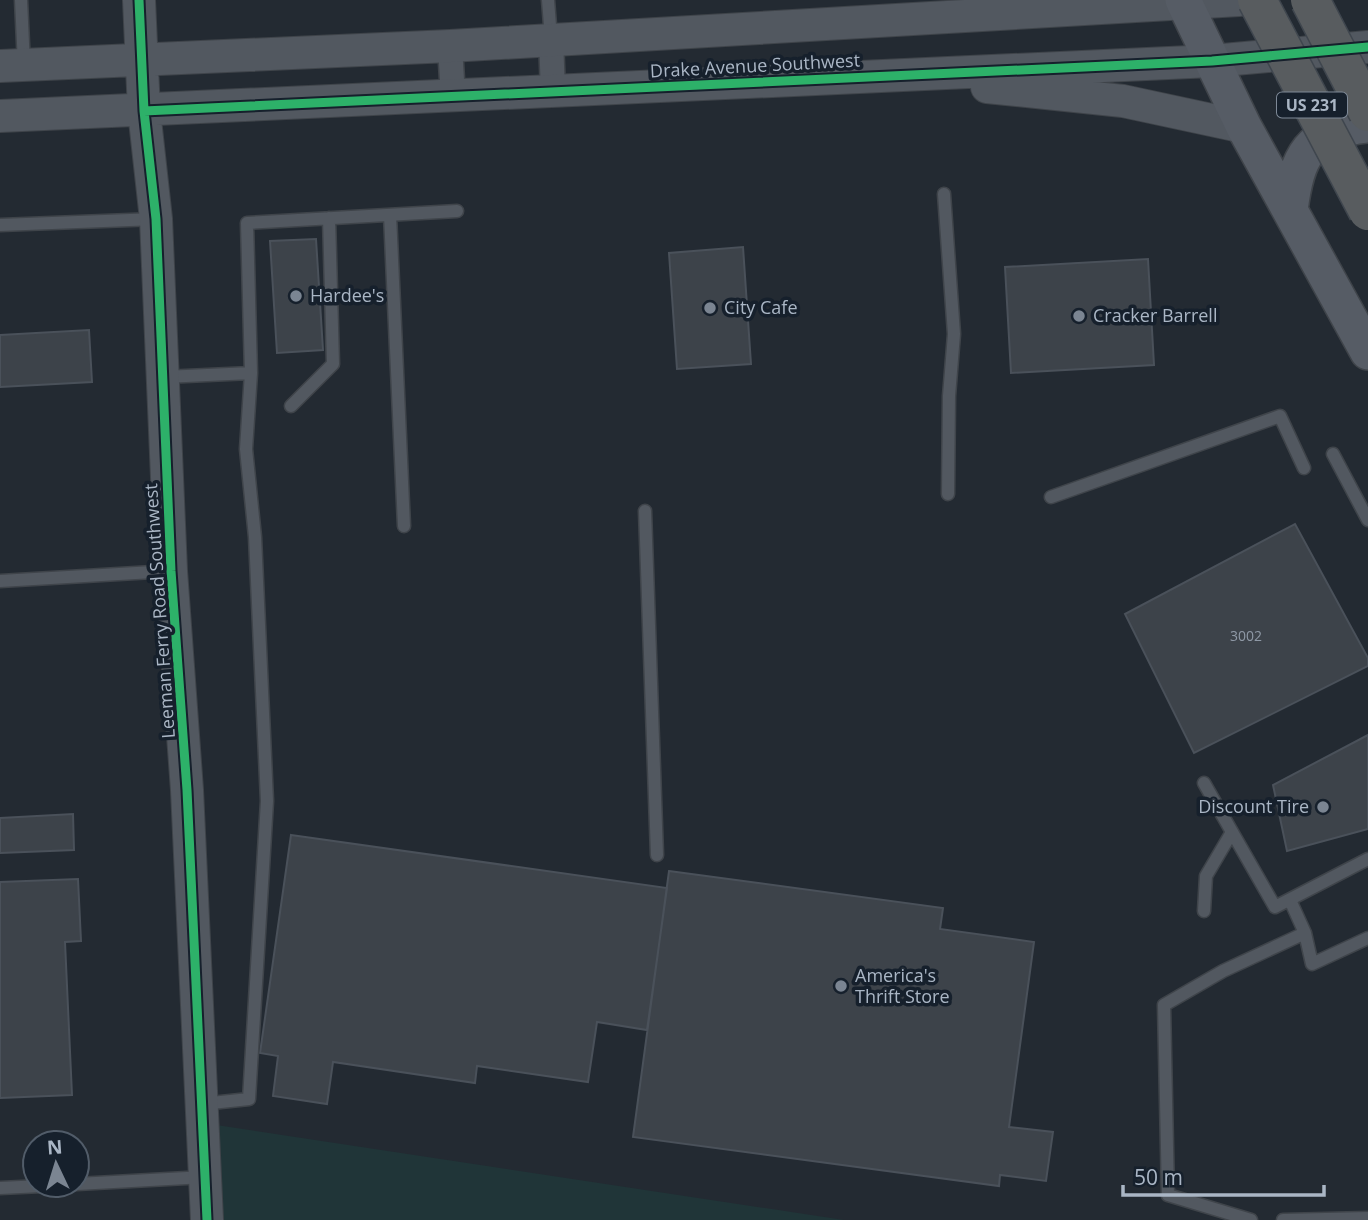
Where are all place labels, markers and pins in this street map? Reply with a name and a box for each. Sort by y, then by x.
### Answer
place label: Hardee's [310,283,384,307]
marker: Hardee's [288,288,304,304]
place label: City Cafe [724,295,798,319]
marker: City Cafe [702,300,718,316]
place label: Cracker Barrell [1093,303,1217,327]
marker: Cracker Barrell [1071,308,1087,324]
place label: Discount Tire [1198,794,1309,818]
marker: Discount Tire [1315,799,1331,815]
place label: America's Thrift Store [855,963,950,1008]
marker: America's Thrift Store [833,978,849,994]

